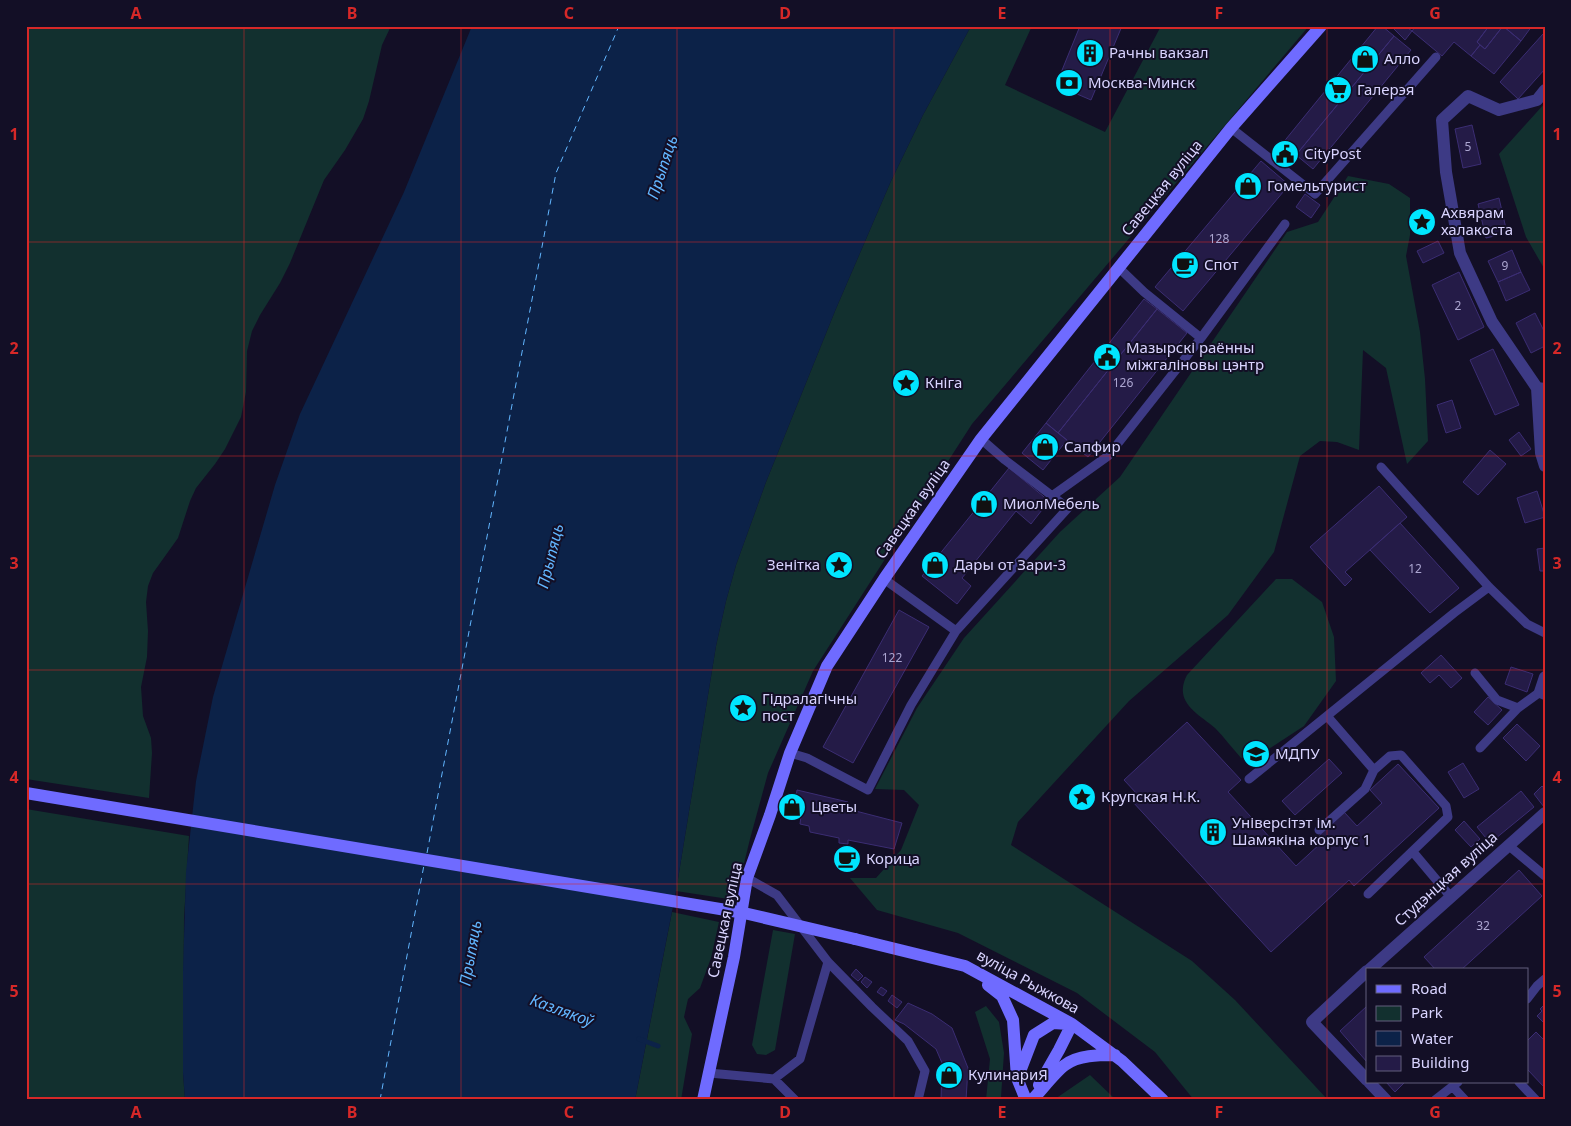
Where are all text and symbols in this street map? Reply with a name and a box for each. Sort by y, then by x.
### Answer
text: A [130,2,142,24]
text: B [347,2,357,24]
text: C [564,2,574,24]
text: D [779,2,791,24]
text: E [998,2,1007,24]
text: F [1215,2,1223,24]
text: G [1429,2,1441,24]
building icon: Рачны вакзал [1075,38,1105,68]
place label: Рачны вакзал [1109,42,1209,62]
shop icon: Алло [1350,44,1380,74]
place label: Алло [1384,48,1420,68]
bank icon: Москва-Минск [1054,68,1084,98]
place label: Москва-Минск [1088,72,1195,92]
supermarket icon: Галерэя [1323,75,1353,105]
place label: Галерэя [1357,79,1414,99]
text: 1 [9,123,19,145]
text: 1 [1552,123,1562,145]
water label: Прыпяць [641,132,683,202]
street label: Савецкая вуліца [1116,135,1206,239]
house number: 5 [1465,138,1472,155]
public building icon: CityPost [1270,139,1300,169]
place label: CityPost [1304,143,1362,163]
shop icon: Гомельтурист [1233,171,1263,201]
place label: Гомельтурист [1267,175,1366,195]
place label: Ахвярам халакоста [1441,202,1513,239]
place icon: Ахвярам халакоста [1407,207,1437,237]
house number: 128 [1209,230,1229,247]
cafe icon: Спот [1170,250,1200,280]
place label: Спот [1204,254,1238,274]
house number: 9 [1502,257,1509,274]
house number: 2 [1455,297,1462,314]
text: 2 [9,337,19,359]
place label: Мазырскі раённы міжгаліновы цэнтр [1126,337,1264,374]
text: 2 [1552,337,1562,359]
public building icon: Мазырскі раённы міжгаліновы цэнтр [1092,342,1122,372]
place icon: Кніга [891,368,921,398]
place label: Кніга [925,372,962,392]
house number: 126 [1113,374,1133,391]
shop icon: Сапфир [1030,432,1060,462]
place label: Сапфир [1064,436,1121,456]
street label: Савецкая вуліца [870,454,954,562]
shop icon: МиолМебель [969,489,999,519]
place label: МиолМебель [1003,493,1100,513]
water label: Прыпяць [531,521,569,591]
place icon: Зенітка [824,550,854,580]
shop icon: Дары от Зари-3 [920,550,950,580]
text: 3 [9,552,19,574]
text: 3 [1552,552,1562,574]
place label: Зенітка [767,554,820,574]
place label: Дары от Зари-3 [954,554,1066,574]
house number: 12 [1408,560,1422,577]
house number: 122 [882,649,902,666]
place label: Гідралагічны пост [762,688,857,725]
place icon: Гідралагічны пост [728,693,758,723]
school or university icon: МДПУ [1241,739,1271,769]
place label: МДПУ [1275,743,1321,763]
text: 4 [9,766,19,788]
text: 4 [1552,766,1562,788]
place icon: Крупская Н.К. [1067,782,1097,812]
place label: Крупская Н.К. [1101,786,1200,806]
shop icon: Цветы [777,792,807,822]
place label: Цветы [811,796,857,816]
place label: Універсітэт ім. Шамякіна корпус 1 [1232,812,1371,849]
building icon: Універсітэт ім. Шамякіна корпус 1 [1198,817,1228,847]
street label: Студэнцкая вуліца [1389,827,1501,930]
cafe icon: Корица [832,844,862,874]
place label: Корица [866,848,920,868]
street label: Савецкая вуліца [702,860,746,979]
house number: 32 [1476,917,1490,934]
water label: Прыпяць [453,918,487,988]
street label: вуліца Рыжкова [974,945,1083,1018]
legend [1366,968,1528,1084]
text: Road [1411,978,1447,998]
text: 5 [9,980,19,1002]
text: 5 [1552,980,1562,1002]
water label: Казлякоў [527,988,598,1032]
text: Park [1411,1002,1443,1022]
text: Water [1411,1028,1453,1048]
text: Building [1411,1052,1469,1072]
shop icon: КулинариЯ [934,1060,964,1090]
place label: КулинариЯ [968,1064,1048,1084]
text: A [130,1101,142,1123]
text: B [347,1101,357,1123]
text: C [564,1101,574,1123]
text: D [779,1101,791,1123]
text: E [998,1101,1007,1123]
text: F [1215,1101,1223,1123]
text: G [1429,1101,1441,1123]

